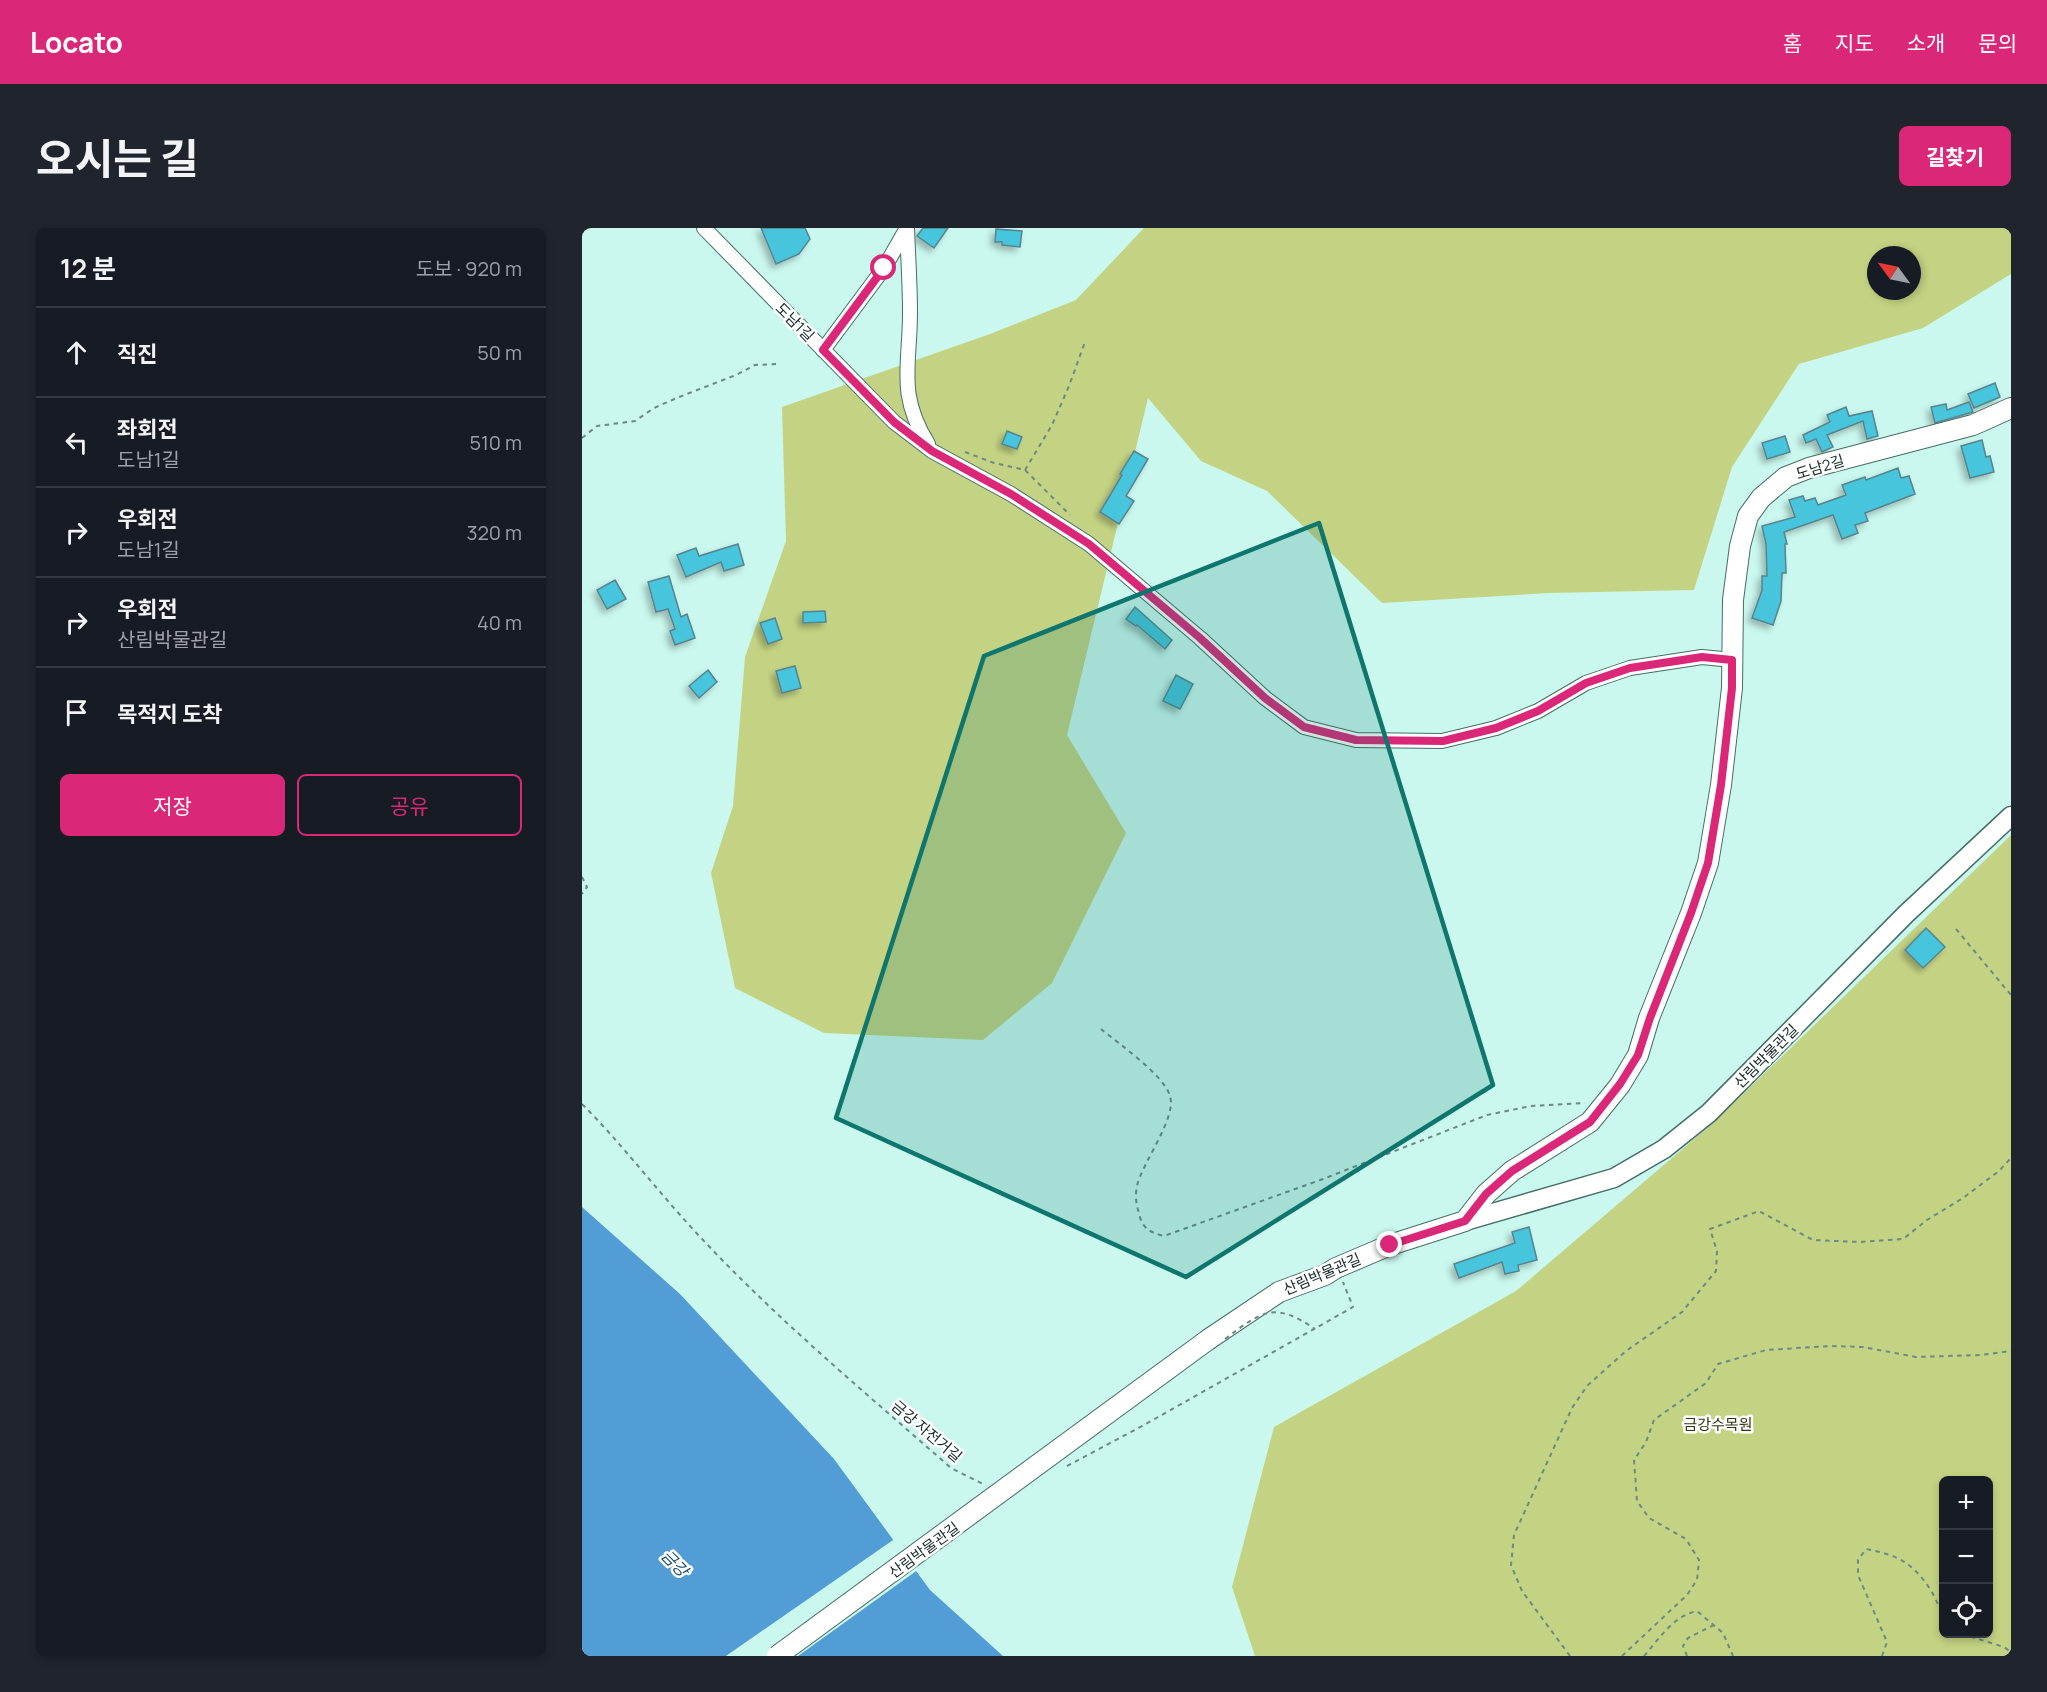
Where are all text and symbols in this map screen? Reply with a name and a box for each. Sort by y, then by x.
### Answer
text: Locato [30,23,123,61]
text: 홈 [1783,29,1802,57]
text: 지도 [1835,29,1874,57]
text: 소개 [1907,29,1945,57]
text: 문의 [1978,29,2017,57]
button: 길찾기 [1899,126,2011,186]
text: 오시는 길 [36,129,199,187]
north arrow [1867,246,1921,300]
text: 12 분 [60,250,116,286]
route start [870,254,896,280]
text: 도보 · 920 m [416,255,522,282]
street label: 도남1길 [771,298,819,346]
icon: ahead [60,336,93,369]
text: 직진 [117,339,157,369]
text: 50 m [477,339,522,366]
text: 좌회전 [117,414,178,444]
icon: left [60,426,93,459]
text: 510 m [469,429,522,456]
text: 도남1길 [117,446,180,473]
street label: 도남2길 [1793,450,1847,484]
text: 우회전 [117,504,178,534]
icon: right [60,516,93,549]
text: 320 m [466,519,522,546]
text: 도남1길 [117,536,180,563]
text: 우회전 [117,594,178,624]
icon: right [60,606,93,639]
text: 40 m [477,609,522,636]
text: 산림박물관길 [117,626,227,653]
icon: arrive [60,696,93,729]
text: 목적지 도착 [117,699,223,729]
button: 저장 [60,774,285,836]
button: 공유 [297,774,522,836]
street label: 산림박물관길 [1729,1019,1803,1093]
route end [1376,1231,1402,1257]
street label: 산림박물관길 [1280,1248,1364,1300]
street label: 금강 자전거길 [887,1395,967,1467]
park label: 금강수목원 [1683,1414,1753,1435]
map controls [1939,1476,1993,1638]
button: + [1939,1476,1993,1530]
street label: 산림박물관길 [884,1517,964,1583]
button: − [1939,1530,1993,1584]
water label: 금강 [657,1545,695,1583]
button: locate [1939,1584,1993,1638]

